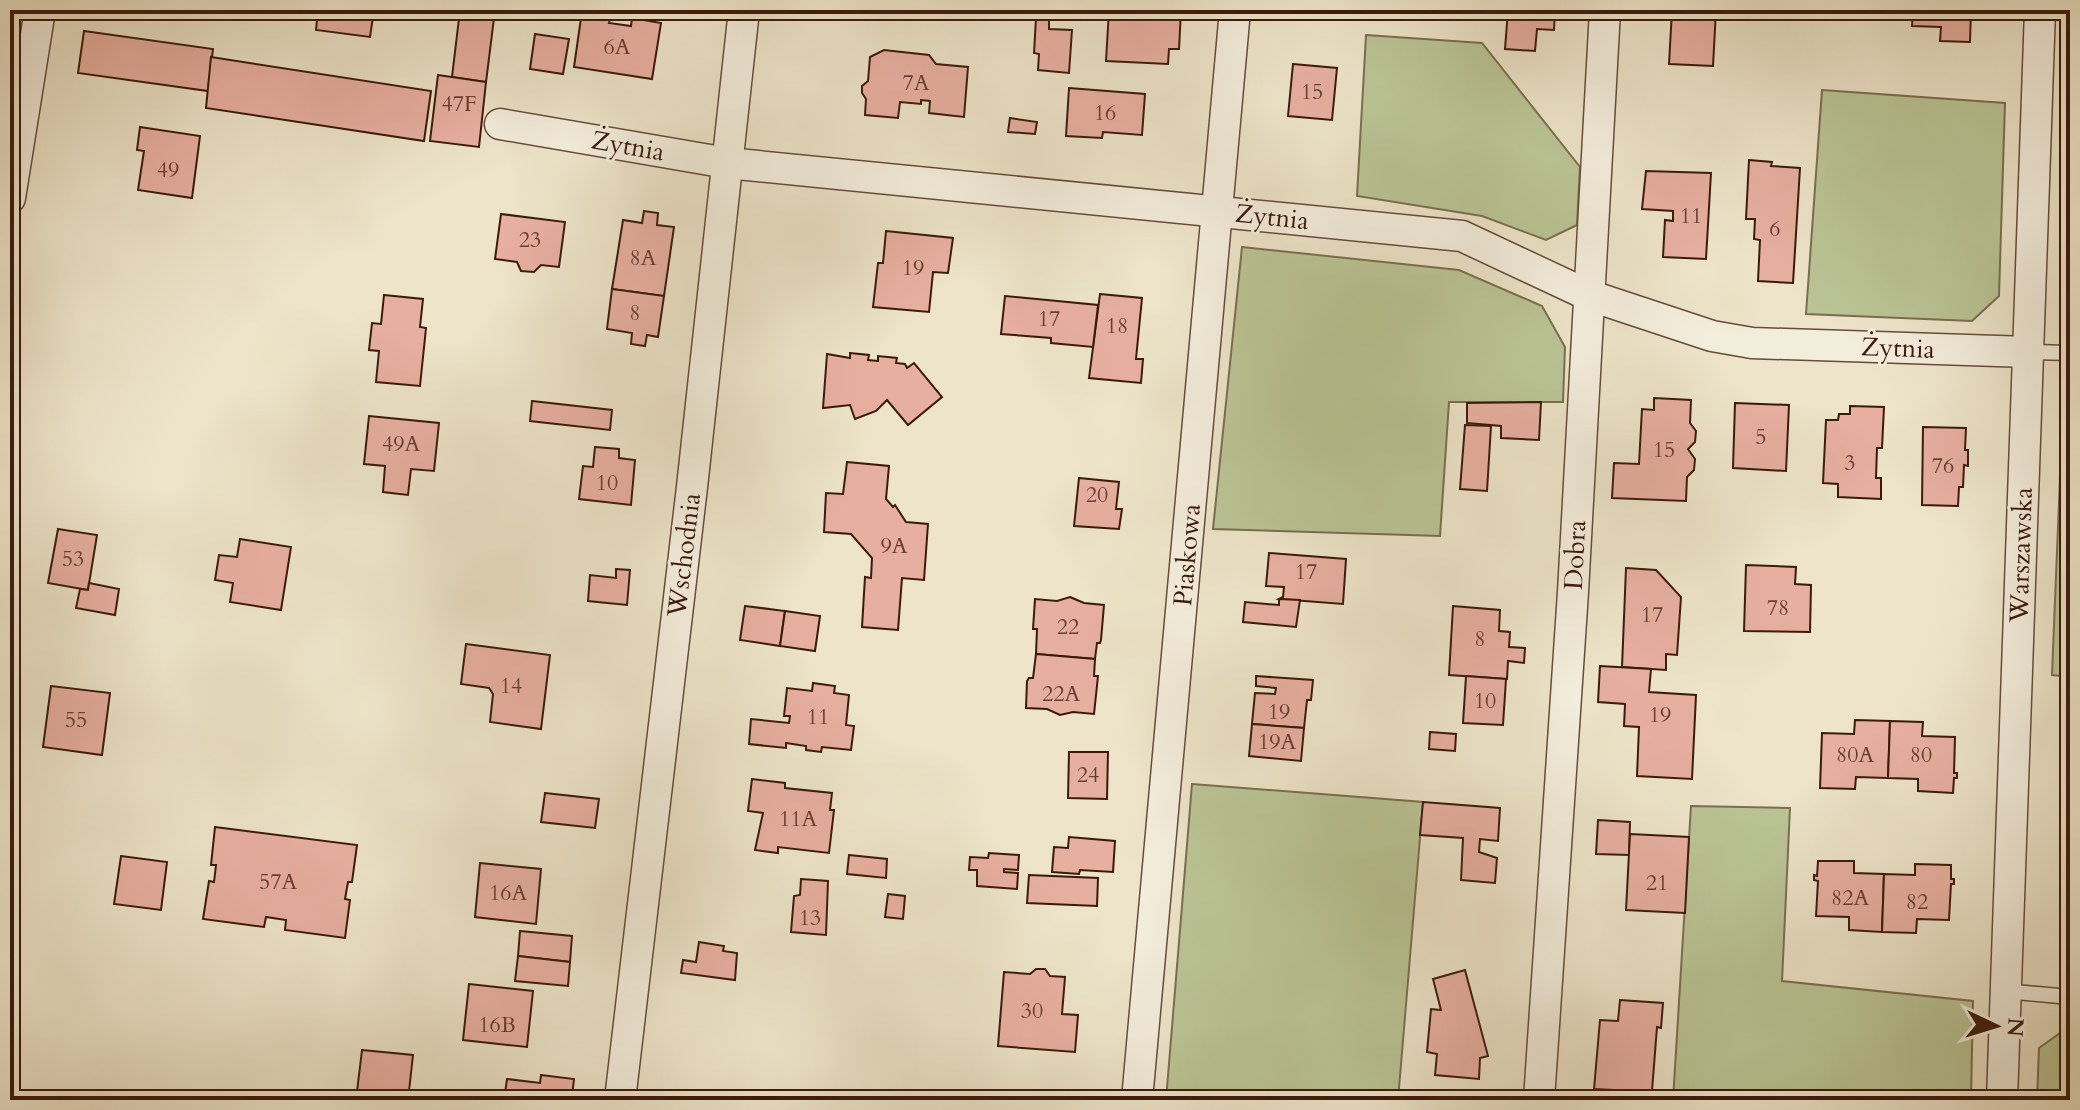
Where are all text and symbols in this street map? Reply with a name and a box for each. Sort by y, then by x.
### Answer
house number: 6A [604,32,631,62]
house number: 7A [903,68,930,98]
house number: 15 [1301,77,1323,107]
house number: 47F [441,89,477,119]
house number: 16 [1094,98,1116,128]
street label: Żytnia [589,122,667,170]
house number: 49 [157,155,179,185]
street label: Żytnia [1233,196,1311,238]
house number: 11 [1680,201,1702,231]
house number: 6 [1769,214,1781,244]
house number: 23 [519,225,541,255]
house number: 8A [630,243,657,273]
house number: 19 [902,253,924,283]
house number: 8 [629,298,641,328]
house number: 17 [1038,304,1060,334]
house number: 18 [1106,311,1128,341]
street label: Żytnia [1861,329,1935,367]
house number: 5 [1755,422,1767,452]
house number: 49A [382,429,420,459]
house number: 15 [1653,435,1675,465]
house number: 3 [1844,448,1856,478]
house number: 76 [1932,451,1954,481]
house number: 10 [596,468,618,498]
house number: 20 [1086,480,1108,510]
street label: Warszawska [2001,487,2041,624]
street label: Wschodnia [659,491,709,620]
street label: Piaskowa [1165,502,1209,608]
street label: Dobra [1556,519,1594,591]
house number: 9A [881,531,908,561]
house number: 53 [62,544,84,574]
house number: 17 [1295,557,1317,587]
house number: 78 [1767,593,1789,623]
house number: 17 [1641,600,1663,630]
house number: 22 [1057,612,1079,642]
house number: 8 [1474,624,1486,654]
house number: 14 [500,671,522,701]
house number: 22A [1042,679,1080,709]
house number: 10 [1474,686,1496,716]
house number: 19 [1268,697,1290,727]
house number: 19 [1649,700,1671,730]
house number: 11 [807,702,829,732]
house number: 55 [65,705,87,735]
house number: 19A [1258,727,1296,757]
house number: 80A [1836,740,1874,770]
house number: 80 [1910,740,1932,770]
house number: 24 [1077,760,1099,790]
house number: 11A [779,804,817,834]
house number: 57A [259,867,297,897]
house number: 21 [1646,868,1668,898]
house number: 16A [489,878,527,908]
house number: 82A [1831,883,1869,913]
house number: 82 [1906,887,1928,917]
house number: 13 [799,903,821,933]
north arrow [1956,986,2036,1066]
house number: 30 [1021,996,1043,1026]
house number: 16B [478,1010,516,1040]
text: N [1999,1017,2031,1038]

